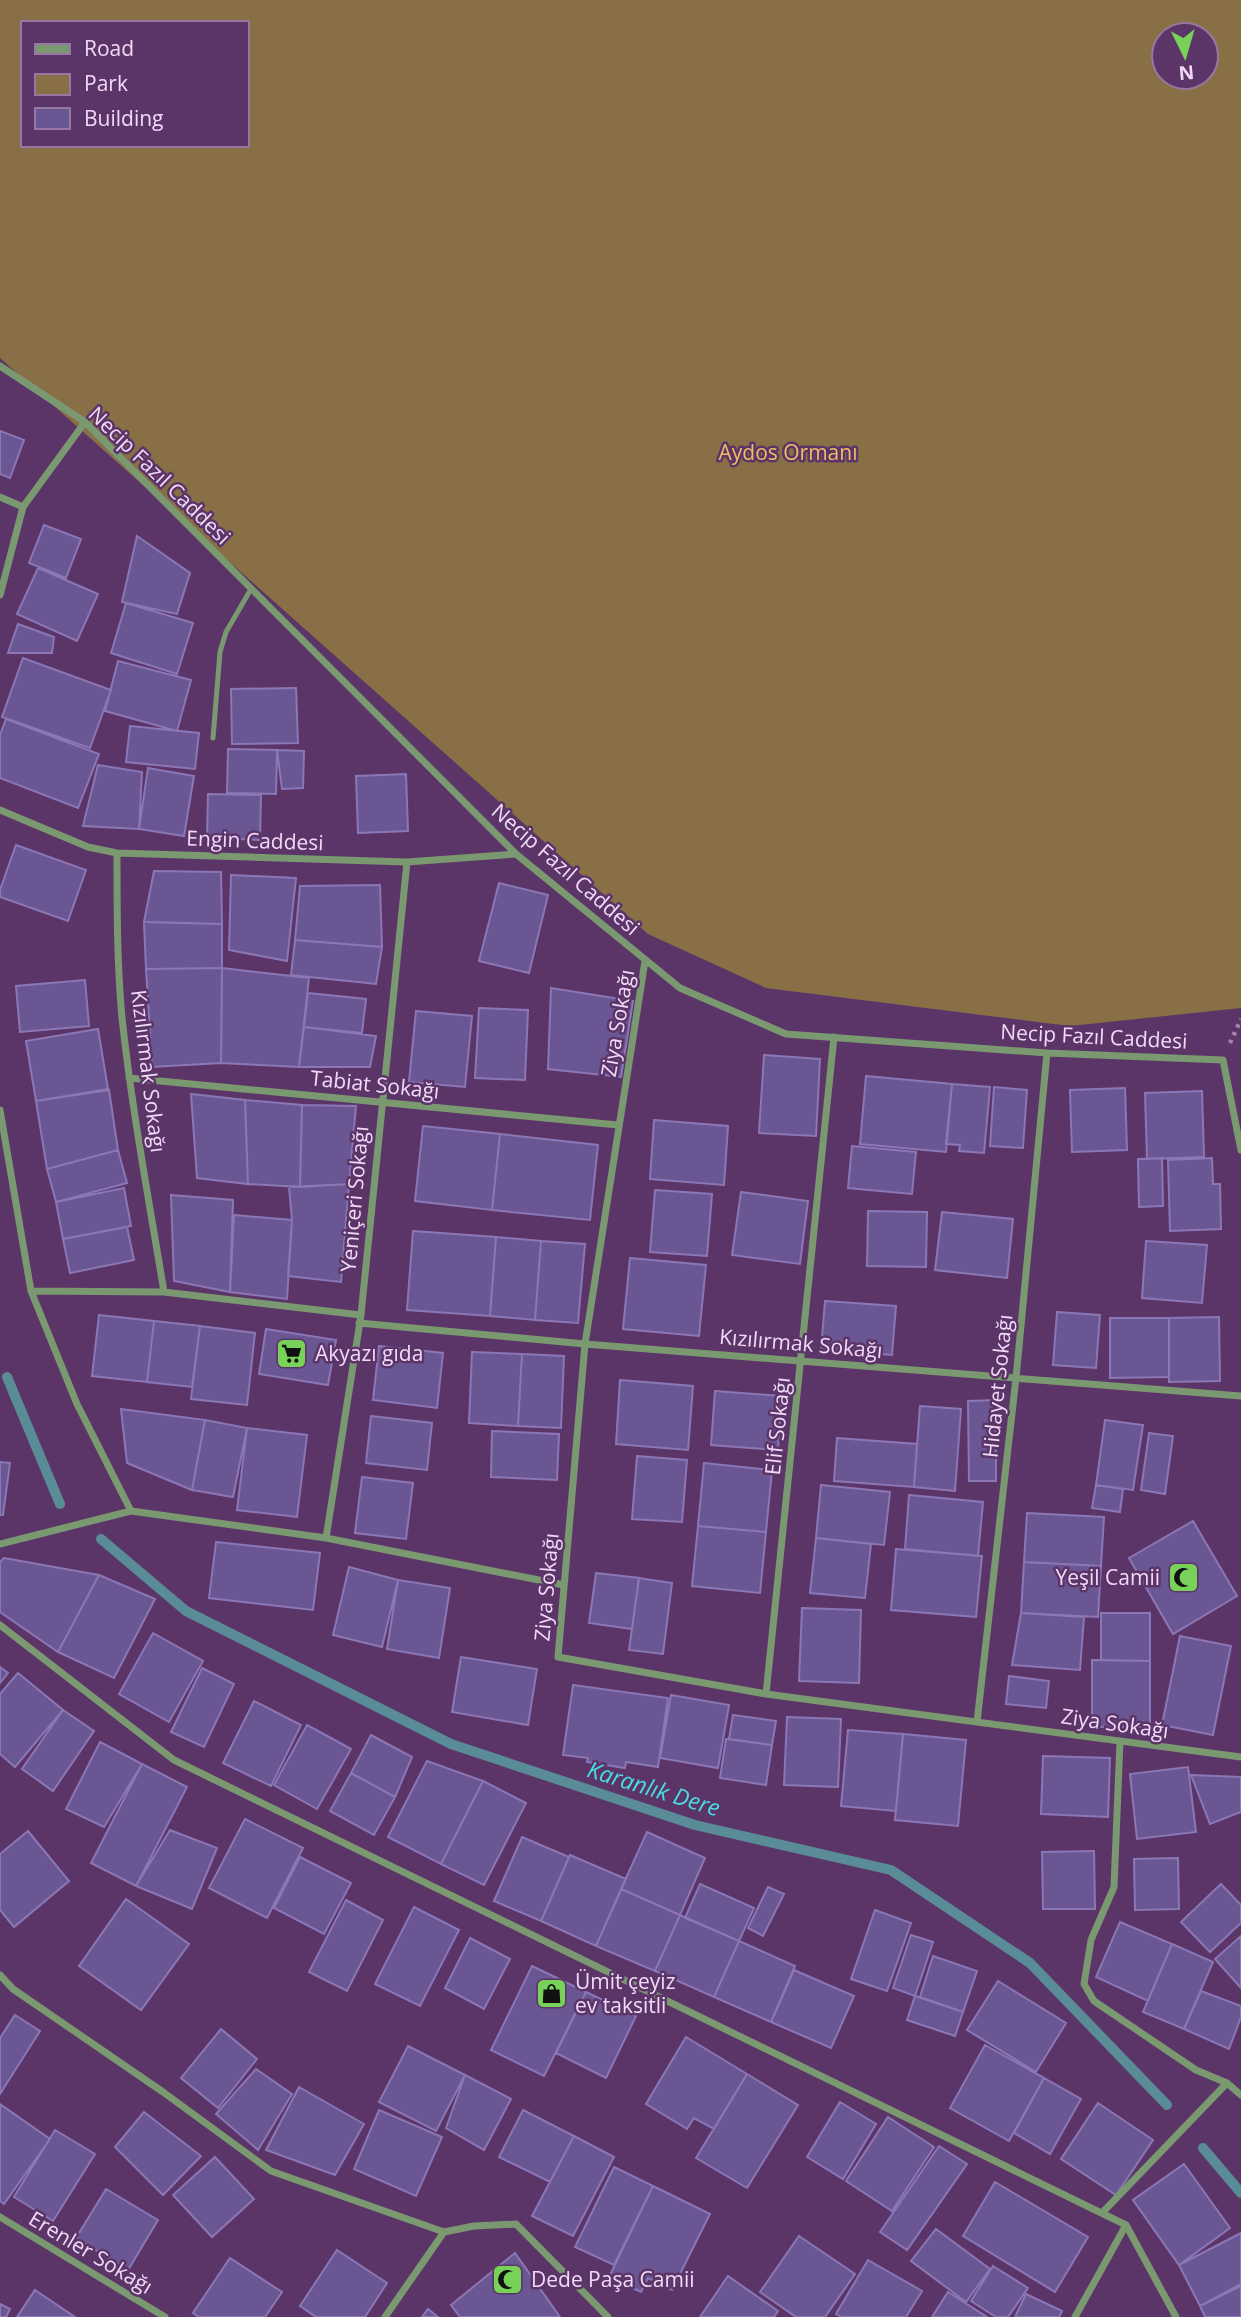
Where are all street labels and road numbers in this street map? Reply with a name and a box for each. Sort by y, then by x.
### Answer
street label: Necip Fazıl Caddesi [83,400,237,550]
street label: Necip Fazıl Caddesi [486,797,646,941]
street label: Engin Caddesi [186,824,324,856]
street label: Ziya Sokağı [594,967,640,1079]
street label: Kızılırmak Sokağı [125,988,173,1154]
street label: Necip Fazıl Caddesi [1000,1017,1188,1055]
street label: Tabiat Sokağı [309,1063,441,1105]
street label: Yeniçeri Sokağı [334,1125,374,1273]
street label: Hidayet Sokağı [976,1313,1018,1459]
street label: Kızılırmak Sokağı [718,1322,884,1364]
street label: Elif Sokağı [758,1376,796,1476]
street label: Ziya Sokağı [527,1532,565,1642]
street label: Ziya Sokağı [1059,1702,1171,1744]
street label: Erenler Sokağı [24,2204,158,2300]

